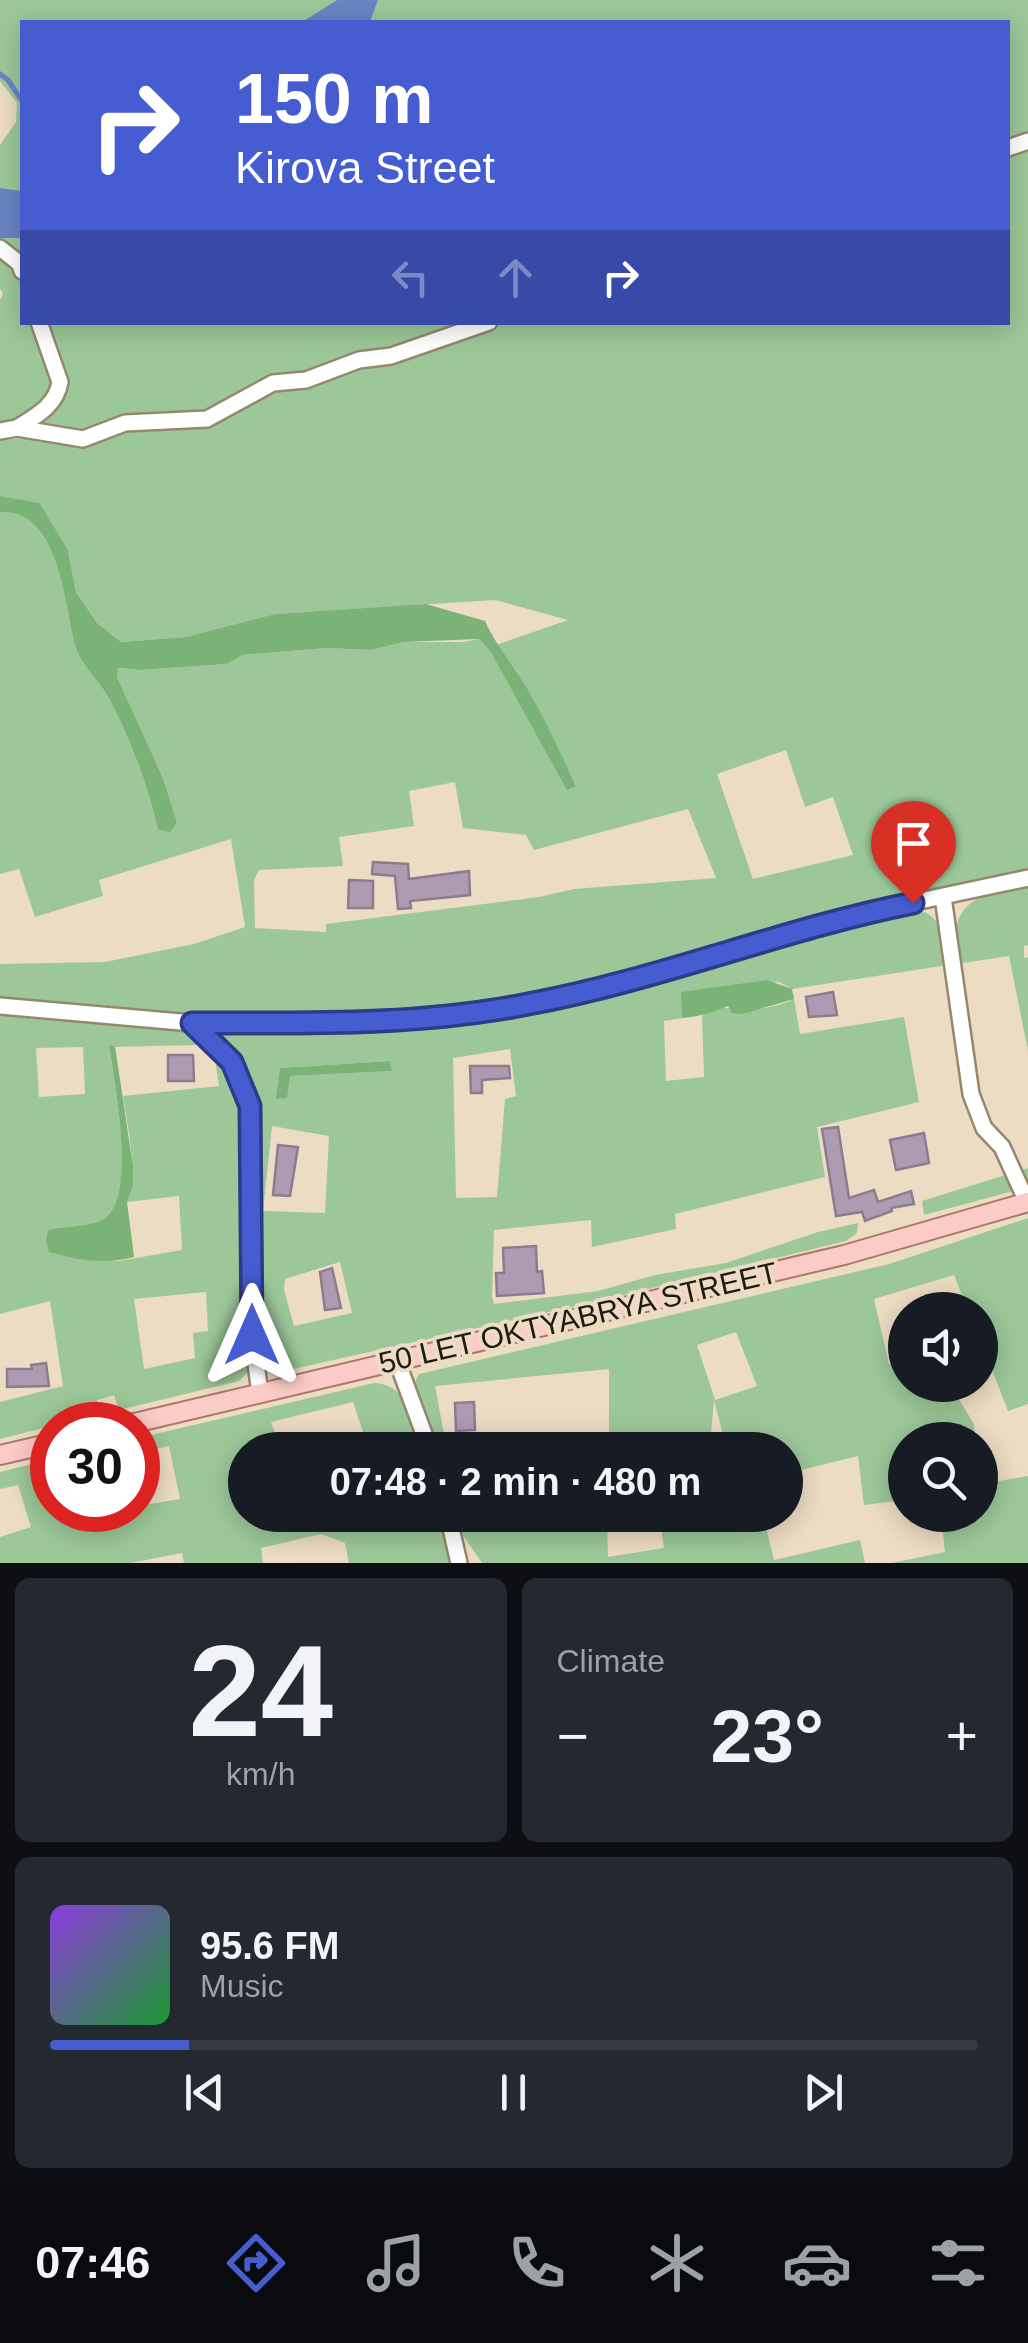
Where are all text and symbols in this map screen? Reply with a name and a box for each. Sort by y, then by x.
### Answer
icon: right [70,60,200,190]
text: 150 m [235,60,433,138]
text: Kirova Street [235,142,495,193]
icon: left [383,250,438,305]
icon: ahead [488,250,543,305]
icon: right [593,250,648,305]
pin [871,801,956,904]
icon: arrive [886,816,941,871]
street label: 50 LET OKTYABRYA STREET [375,1256,780,1379]
position arrow [200,1283,304,1387]
map controls [888,1292,998,1532]
button: sound [888,1292,998,1402]
speed limit sign: 30 [30,1402,160,1532]
button: search [888,1422,998,1532]
text: 07:48 · 2 min · 480 m [330,1461,701,1503]
text: 24 [188,1618,333,1764]
text: Climate [557,1643,665,1679]
text: 23° [711,1694,824,1778]
text: − [557,1705,589,1767]
text: + [946,1705,978,1767]
text: km/h [226,1756,295,1792]
text: 95.6 FM [200,1925,339,1967]
text: Music [200,1968,284,2004]
icon: previous [177,2065,232,2120]
icon: pause [486,2065,541,2120]
icon: next [796,2065,851,2120]
icon: directions [221,2228,291,2298]
icon: music [361,2228,431,2298]
icon: phone [502,2228,572,2298]
icon: climate [642,2228,712,2298]
icon: car [782,2228,852,2298]
icon: filters [923,2228,993,2298]
text: 07:46 [35,2237,150,2288]

